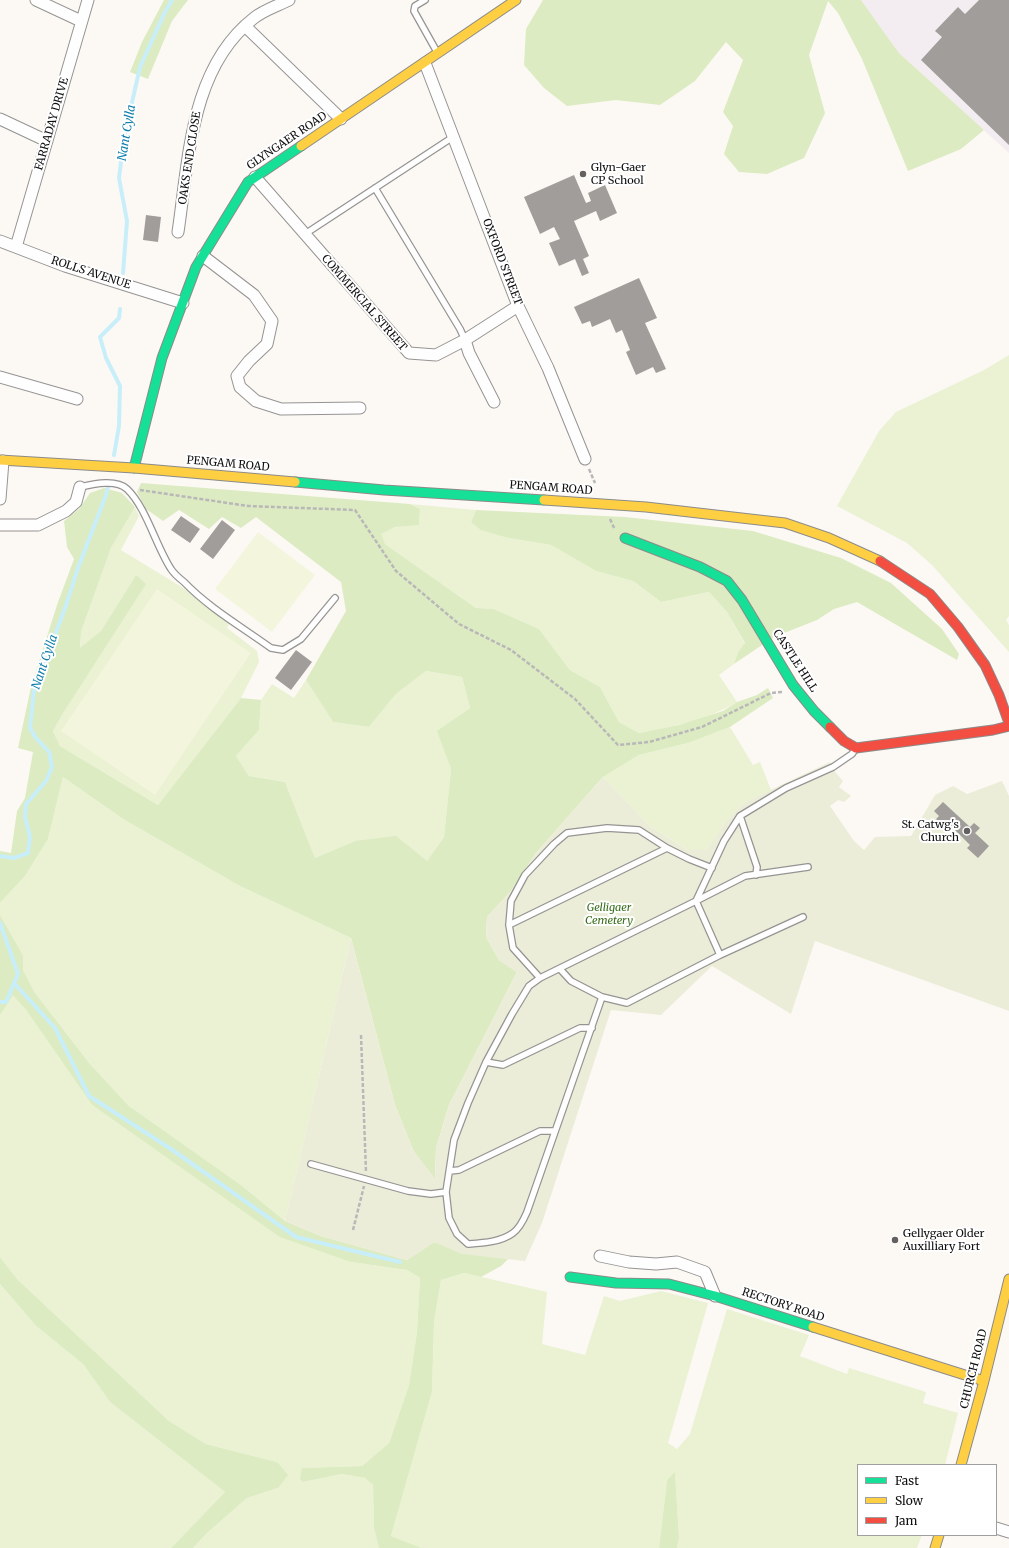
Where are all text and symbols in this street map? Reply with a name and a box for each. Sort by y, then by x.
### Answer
street label: FARRADAY DRIVE [32,76,72,172]
water label: Nant Cylla [115,104,139,162]
street label: GLYNGAER ROAD [244,109,330,173]
street label: OAKS END CLOSE [176,110,204,206]
place label: Glyn-Gaer CP School [591,161,646,187]
marker: Glyn-Gaer CP School [578,169,588,179]
street label: OXFORD STREET [479,217,525,307]
street label: COMMERCIAL STREET [319,252,409,354]
street label: ROLLS AVENUE [50,254,132,292]
street label: PENGAM ROAD [186,454,270,474]
street label: PENGAM ROAD [509,479,593,497]
street label: CASTLE HILL [770,627,820,695]
water label: Nant Cylla [29,633,61,691]
place label: St. Catwg's Church [901,818,959,844]
marker: St. Catwg's Church [962,826,972,836]
park label: Gelligaer Cemetery [585,901,633,927]
place label: Gellygaer Older Auxilliary Fort [903,1227,984,1253]
marker: Gellygaer Older Auxilliary Fort [890,1235,900,1245]
street label: RECTORY ROAD [740,1285,826,1325]
street label: CHURCH ROAD [958,1328,990,1410]
legend [857,1464,997,1536]
text: Fast [895,1473,919,1488]
text: Slow [895,1493,923,1508]
text: Jam [895,1513,917,1528]

